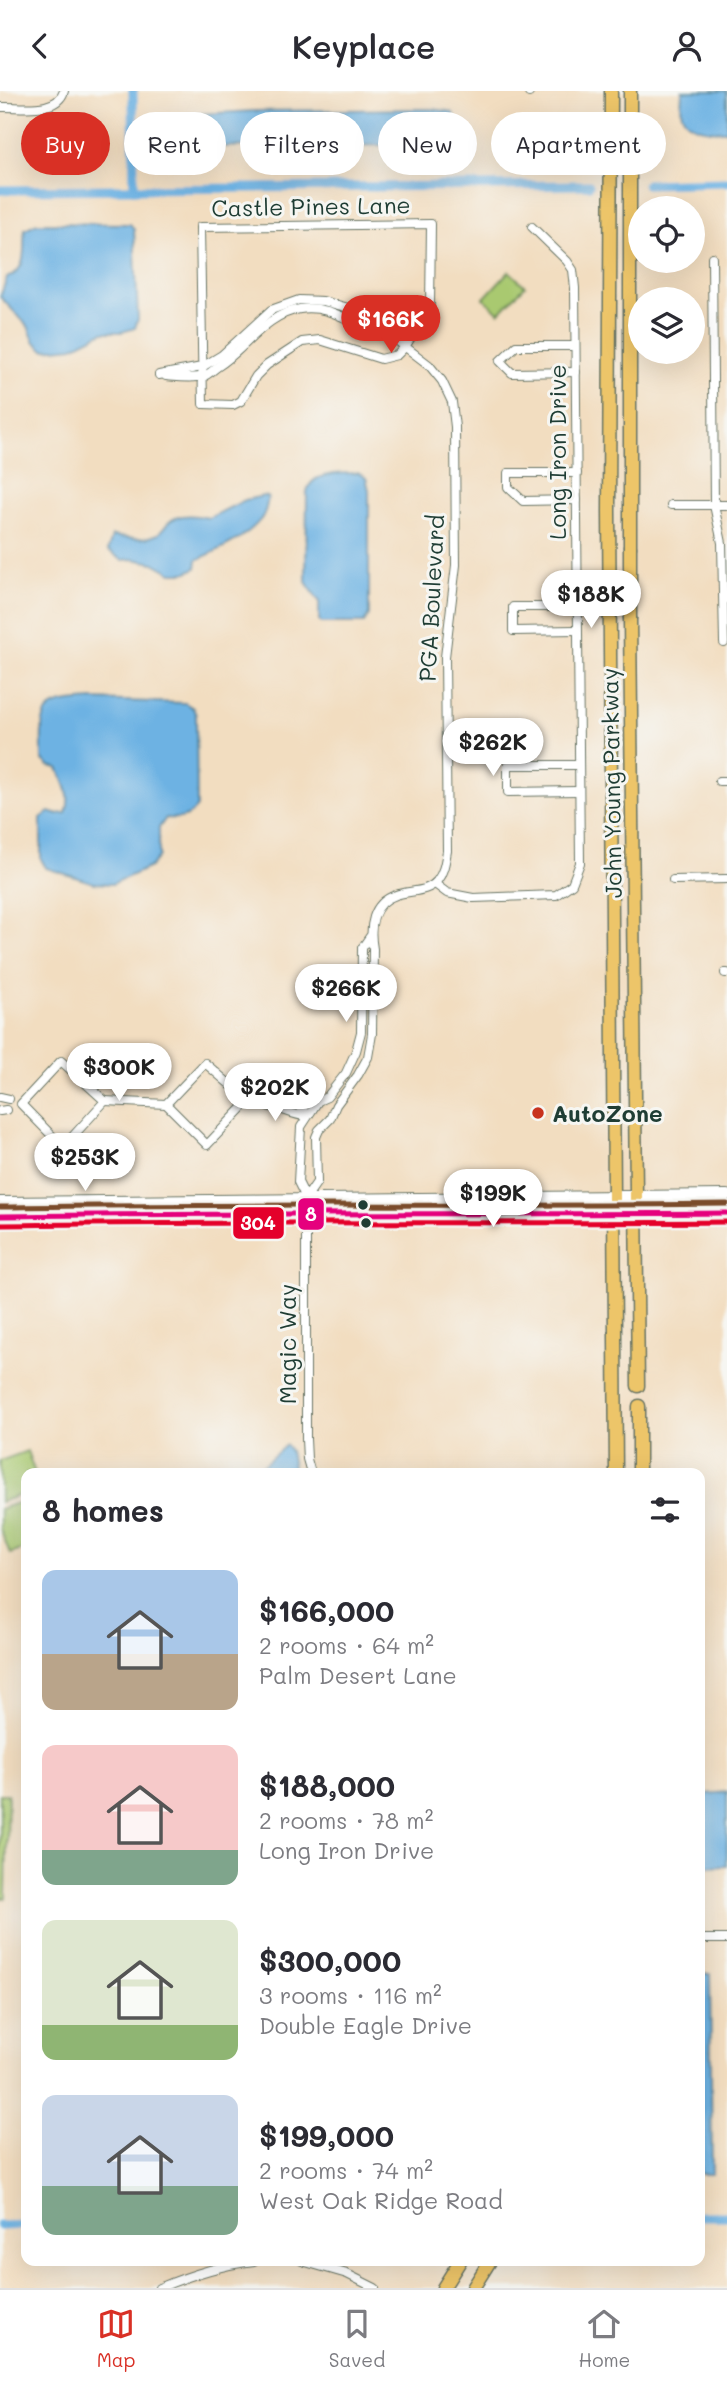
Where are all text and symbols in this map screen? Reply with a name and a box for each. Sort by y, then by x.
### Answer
text: Keyplace [292,25,435,67]
icon: back [21,27,59,65]
icon: person [668,27,706,65]
chip: Buy [21,112,110,175]
chip: Rent [124,112,226,175]
chip: Filters [240,112,364,175]
chip: New [378,112,477,175]
chip: Apartment [491,112,666,175]
street label: Castle Pines Lane [211,189,411,223]
map controls [628,196,705,364]
button: locate [628,196,705,273]
button: layers [628,287,705,364]
pin: $166K [342,295,440,355]
text: $166K [357,303,425,333]
street label: Long Iron Drive [542,364,572,540]
street label: PGA Boulevard [412,514,450,682]
pin: $188K [542,571,640,630]
text: $188K [557,578,625,608]
street label: John Young Parkway [594,668,628,898]
pin: $262K [444,719,542,778]
text: $262K [459,726,527,756]
pin: $266K [297,965,395,1024]
text: $266K [311,972,381,1002]
pin: $300K [70,1044,168,1103]
text: $300K [83,1051,155,1081]
pin: $202K [226,1063,324,1123]
text: $202K [240,1071,310,1101]
place label: AutoZone [552,1098,663,1128]
marker: AutoZone [530,1105,546,1121]
pin: $253K [36,1133,134,1193]
text: $253K [50,1141,120,1171]
pin: $199K [444,1169,542,1229]
text: $199K [459,1177,527,1207]
line badge: 8 [297,1197,325,1231]
unlabelled marker [356,1198,370,1212]
text: 8 [305,1201,317,1226]
line badge: 304 [232,1206,285,1240]
text: 304 [240,1210,276,1235]
unlabelled marker [359,1216,373,1230]
street label: Magic Way [272,1284,302,1404]
text: 8 homes [42,1490,164,1530]
icon: filters [646,1491,684,1529]
text: $166,000 [259,1590,394,1630]
icon: home [98,1598,182,1682]
text: 2 rooms · 64 m² [259,1630,434,1660]
text: Palm Desert Lane [259,1660,457,1690]
text: $188,000 [259,1765,395,1805]
icon: home [98,1773,182,1857]
text: 2 rooms · 78 m² [259,1805,433,1835]
text: Long Iron Drive [259,1835,434,1865]
text: $300,000 [259,1940,401,1980]
icon: home [98,1948,182,2032]
text: 3 rooms · 116 m² [259,1980,442,2010]
text: Double Eagle Drive [259,2010,472,2040]
text: $199,000 [259,2115,394,2155]
icon: home [98,2123,182,2207]
text: 2 rooms · 74 m² [259,2155,433,2185]
text: West Oak Ridge Road [259,2185,503,2215]
tab: Map [97,2305,135,2372]
tab: Saved [329,2305,385,2372]
tab: Home [579,2305,630,2372]

